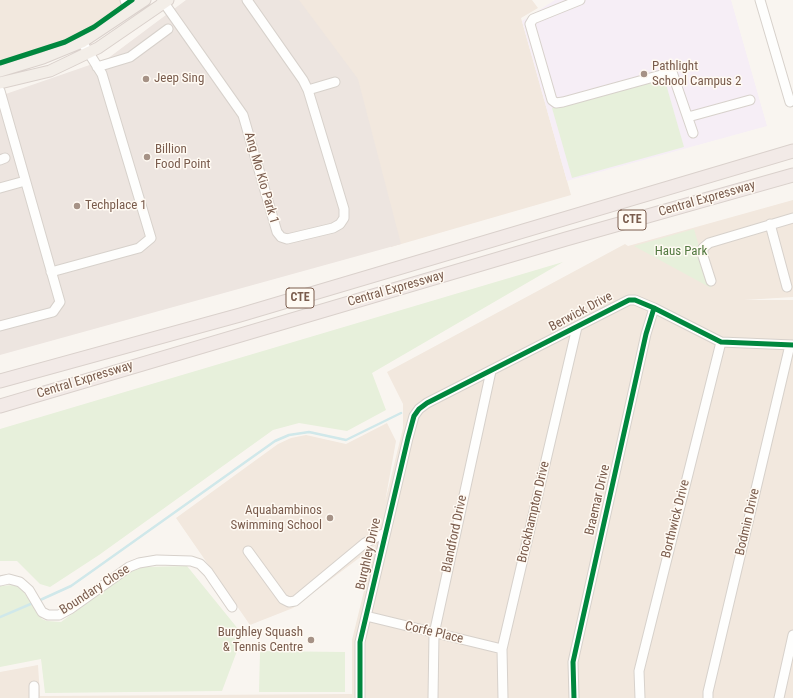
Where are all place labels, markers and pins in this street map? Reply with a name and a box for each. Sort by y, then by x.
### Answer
place label: Pathlight School Campus 2 [652,59,741,90]
marker: Pathlight School Campus 2 [639,69,649,79]
place label: Jeep Sing [154,71,204,87]
marker: Jeep Sing [141,74,151,84]
place label: Billion Food Point [155,142,210,173]
marker: Billion Food Point [142,152,152,162]
place label: Techplace 1 [85,198,147,214]
marker: Techplace 1 [72,201,82,211]
place label: Aquabambinos Swimming School [231,503,322,534]
marker: Aquabambinos Swimming School [325,513,335,523]
place label: Burghley Squash & Tennis Centre [218,625,303,656]
marker: Burghley Squash & Tennis Centre [306,635,316,645]

